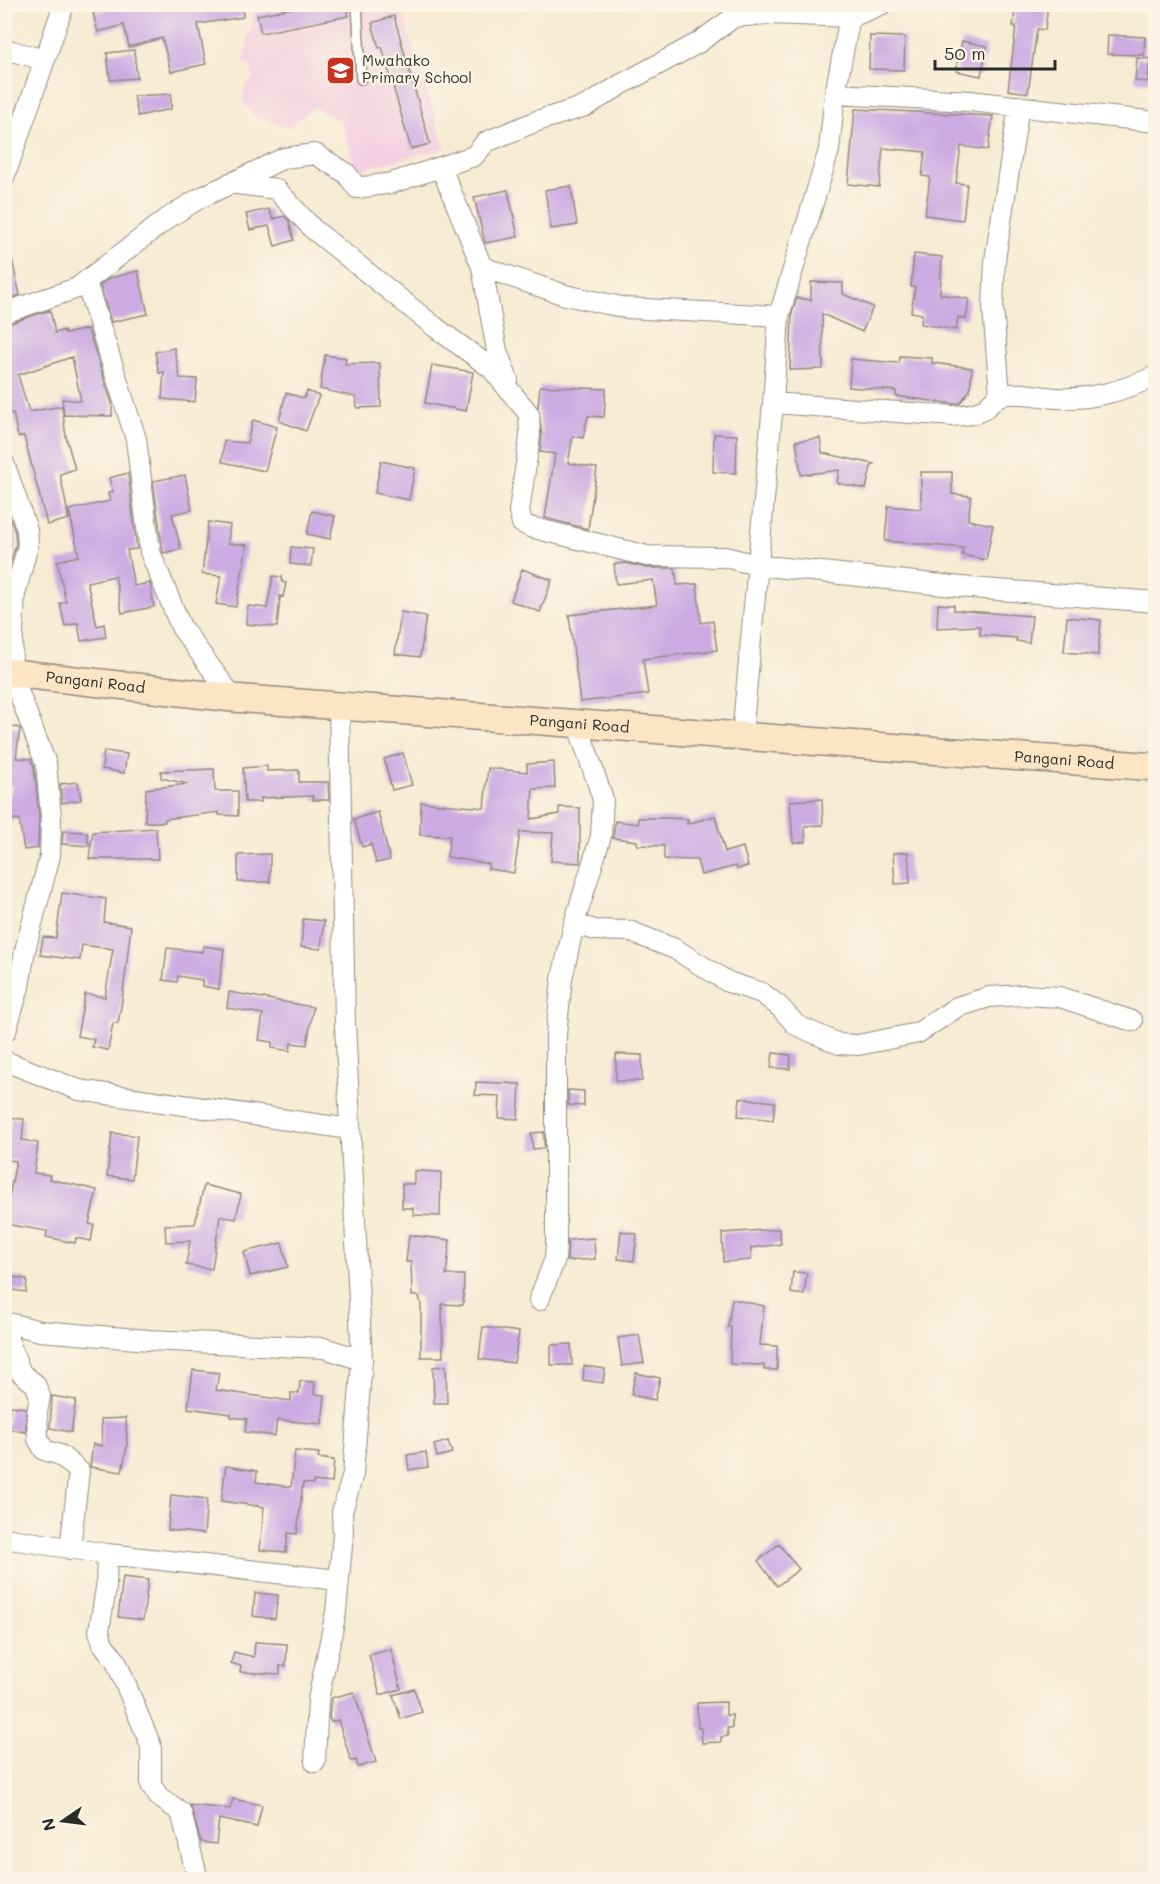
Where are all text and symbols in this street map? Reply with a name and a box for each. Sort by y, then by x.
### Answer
scale bar [935,33,1055,71]
text: 50 m [944,41,986,65]
place label: Mwahako Primary School [362,50,472,87]
school or university icon: Mwahako Primary School [325,54,357,86]
street label: Pangani Road [45,666,146,697]
street label: Pangani Road [529,709,630,737]
street label: Pangani Road [1014,745,1115,773]
north arrow [33,1791,93,1851]
text: N [36,1816,60,1833]

